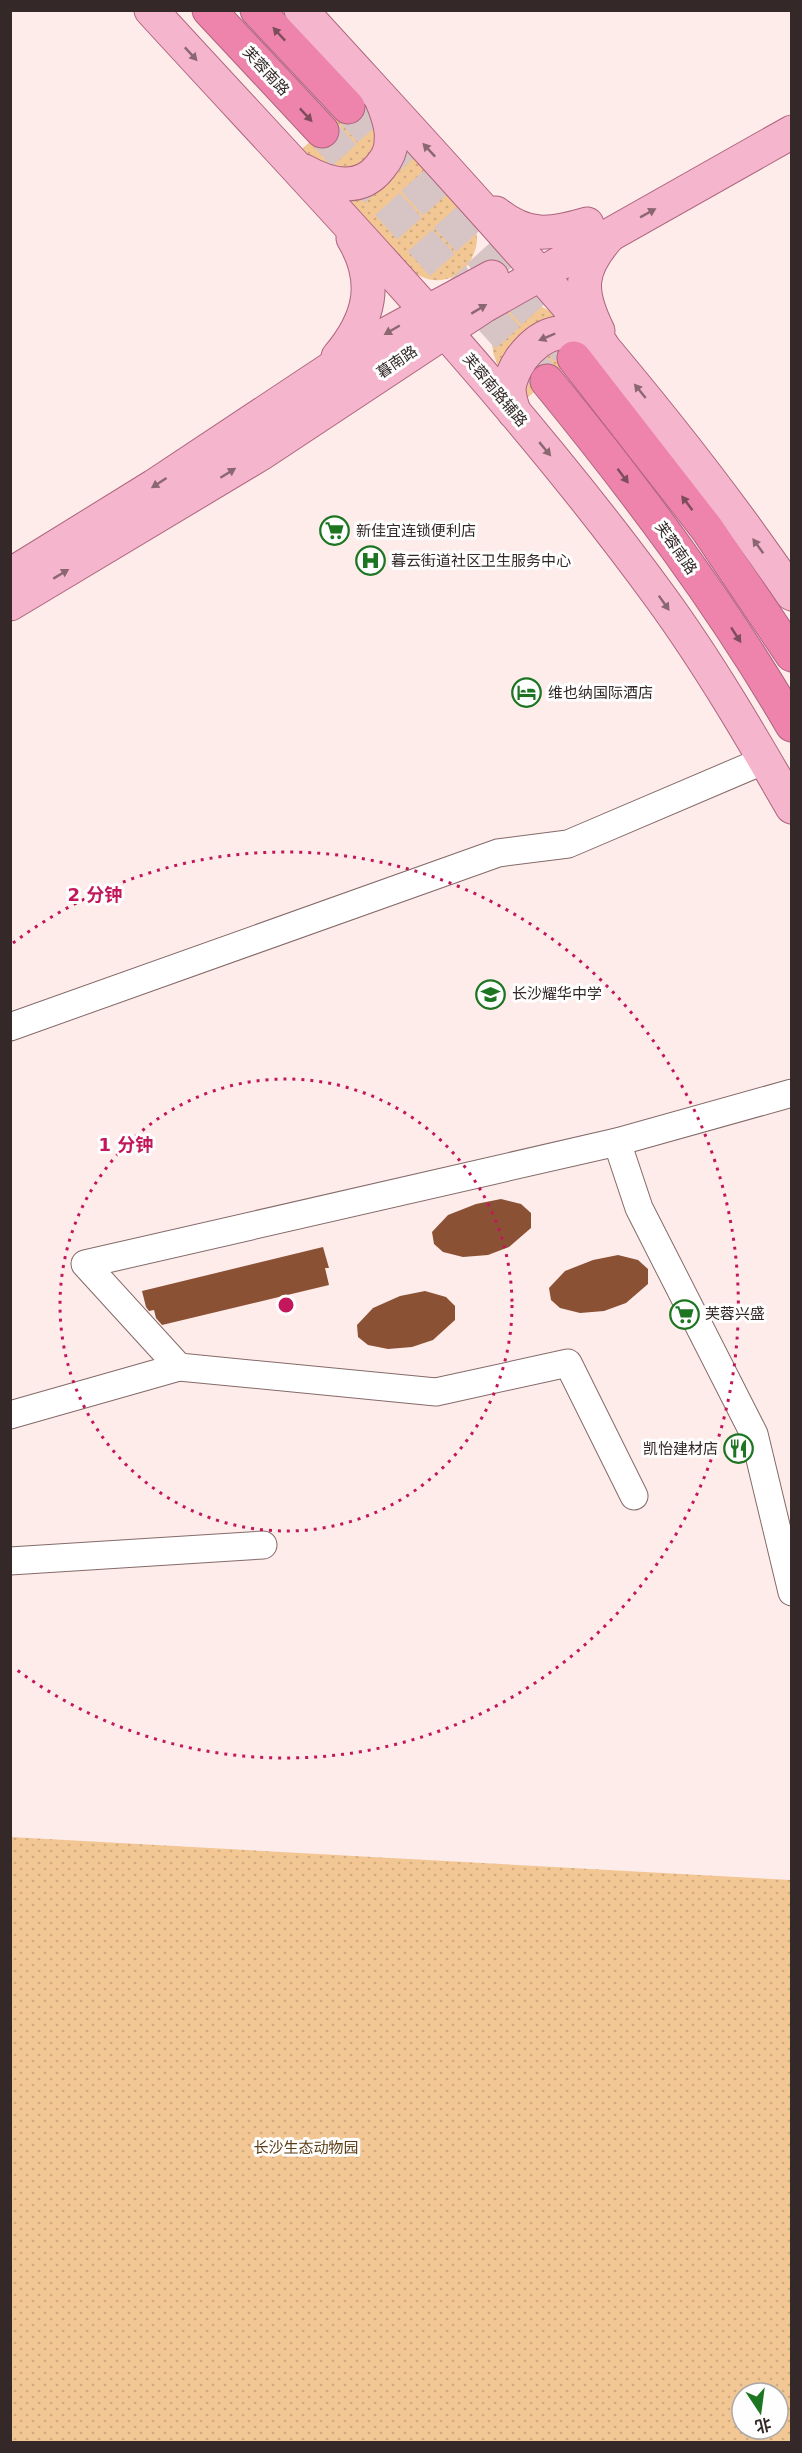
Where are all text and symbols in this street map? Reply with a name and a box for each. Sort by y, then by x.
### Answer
one-way arrow [272,27,286,42]
street label: 芙蓉南路 [239,43,293,99]
one-way arrow [184,46,198,61]
one-way arrow [299,107,312,122]
one-way arrow [422,142,436,157]
one-way arrow [640,208,657,218]
one-way arrow [471,304,487,315]
one-way arrow [383,325,400,335]
one-way arrow [538,332,556,342]
street label: 暮南路 [373,342,421,382]
street label: 芙蓉南路辅路 [459,350,531,430]
one-way arrow [634,383,647,399]
one-way arrow [538,441,551,456]
one-way arrow [220,468,236,479]
one-way arrow [616,468,629,484]
one-way arrow [151,477,167,488]
one-way arrow [682,496,694,511]
supermarket icon: 新佳宜连锁便利店 [319,515,351,547]
street label: 芙蓉南路 [651,518,701,578]
place label: 新佳宜连锁便利店 [356,522,476,540]
one-way arrow [752,539,764,555]
hospital icon: 暮云街道社区卫生服务中心 [354,545,386,577]
place label: 暮云街道社区卫生服务中心 [391,552,571,570]
one-way arrow [53,569,70,579]
one-way arrow [658,595,670,611]
one-way arrow [730,627,741,643]
hotel icon: 维也纳国际酒店 [511,677,543,709]
place label: 维也纳国际酒店 [548,684,653,702]
text: 2 分钟 [68,884,122,905]
school or university icon: 长沙耀华中学 [475,978,507,1010]
place label: 长沙耀华中学 [512,985,602,1003]
text: 1 分钟 [99,1134,153,1155]
centre of rings [276,1295,296,1315]
supermarket icon: 芙蓉兴盛 [668,1298,700,1330]
place label: 芙蓉兴盛 [705,1305,765,1323]
restaurant icon: 凯怡建材店 [723,1433,755,1465]
place label: 凯怡建材店 [643,1440,718,1458]
park label: 长沙生态动物园 [253,2139,359,2157]
north arrow [730,2381,790,2441]
text: 北 [753,2414,773,2436]

